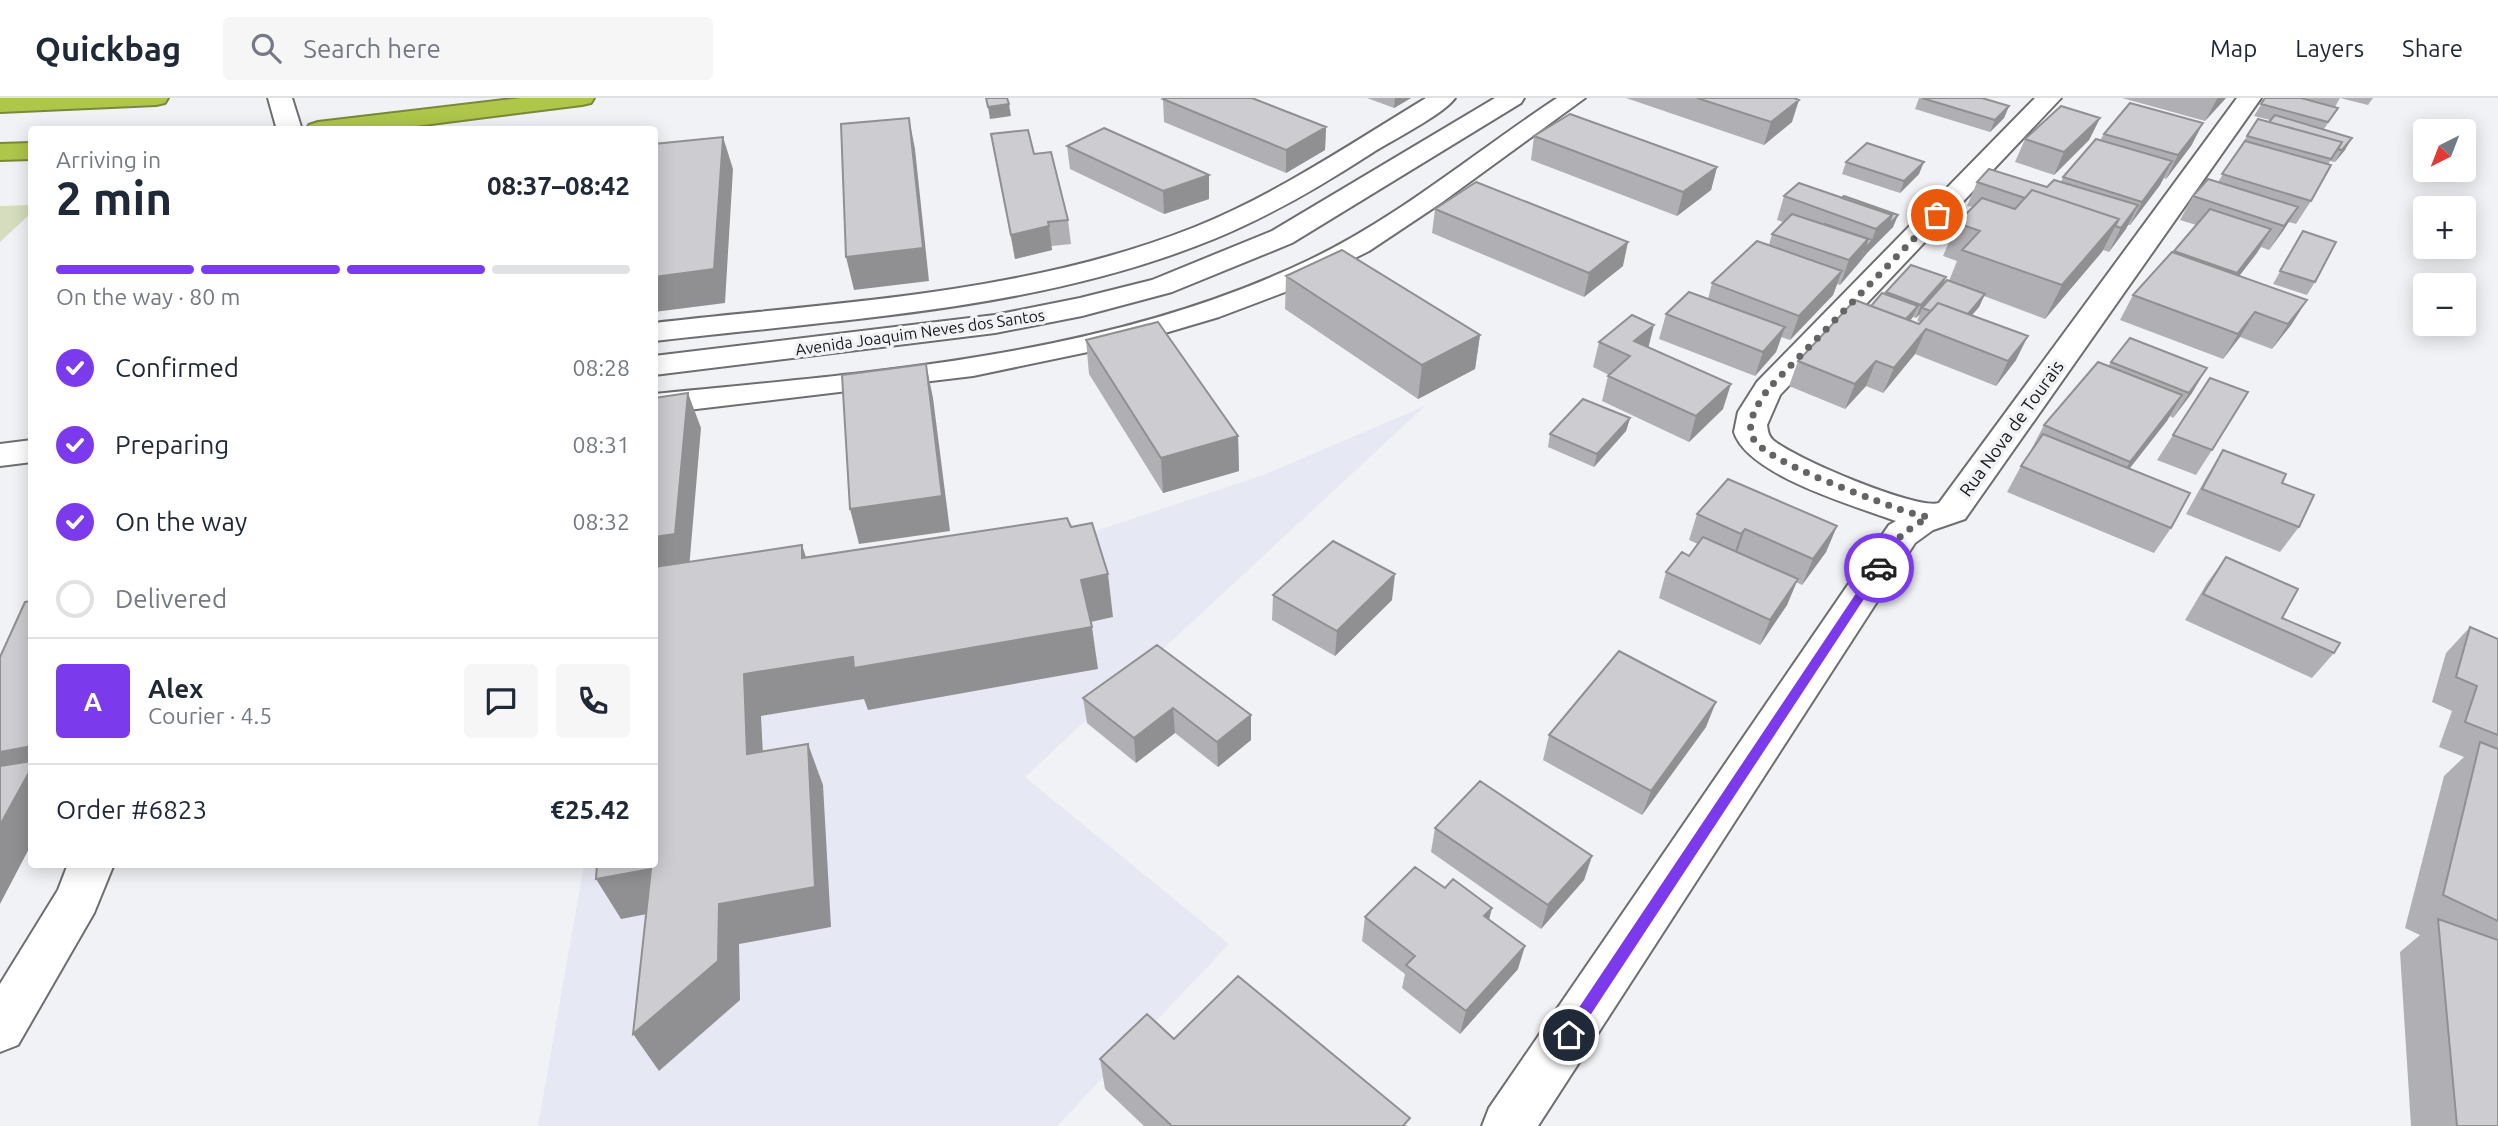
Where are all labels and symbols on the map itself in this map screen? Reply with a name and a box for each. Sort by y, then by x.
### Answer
north arrow [2413,119,2476,182]
pin [1907,185,1967,245]
street label: Avenida Joaquim Neves dos Santos [794,306,1046,358]
street label: Rua Nova de Tourais [1955,356,2067,500]
courier [1844,533,1914,603]
pin [1539,1005,1599,1065]

